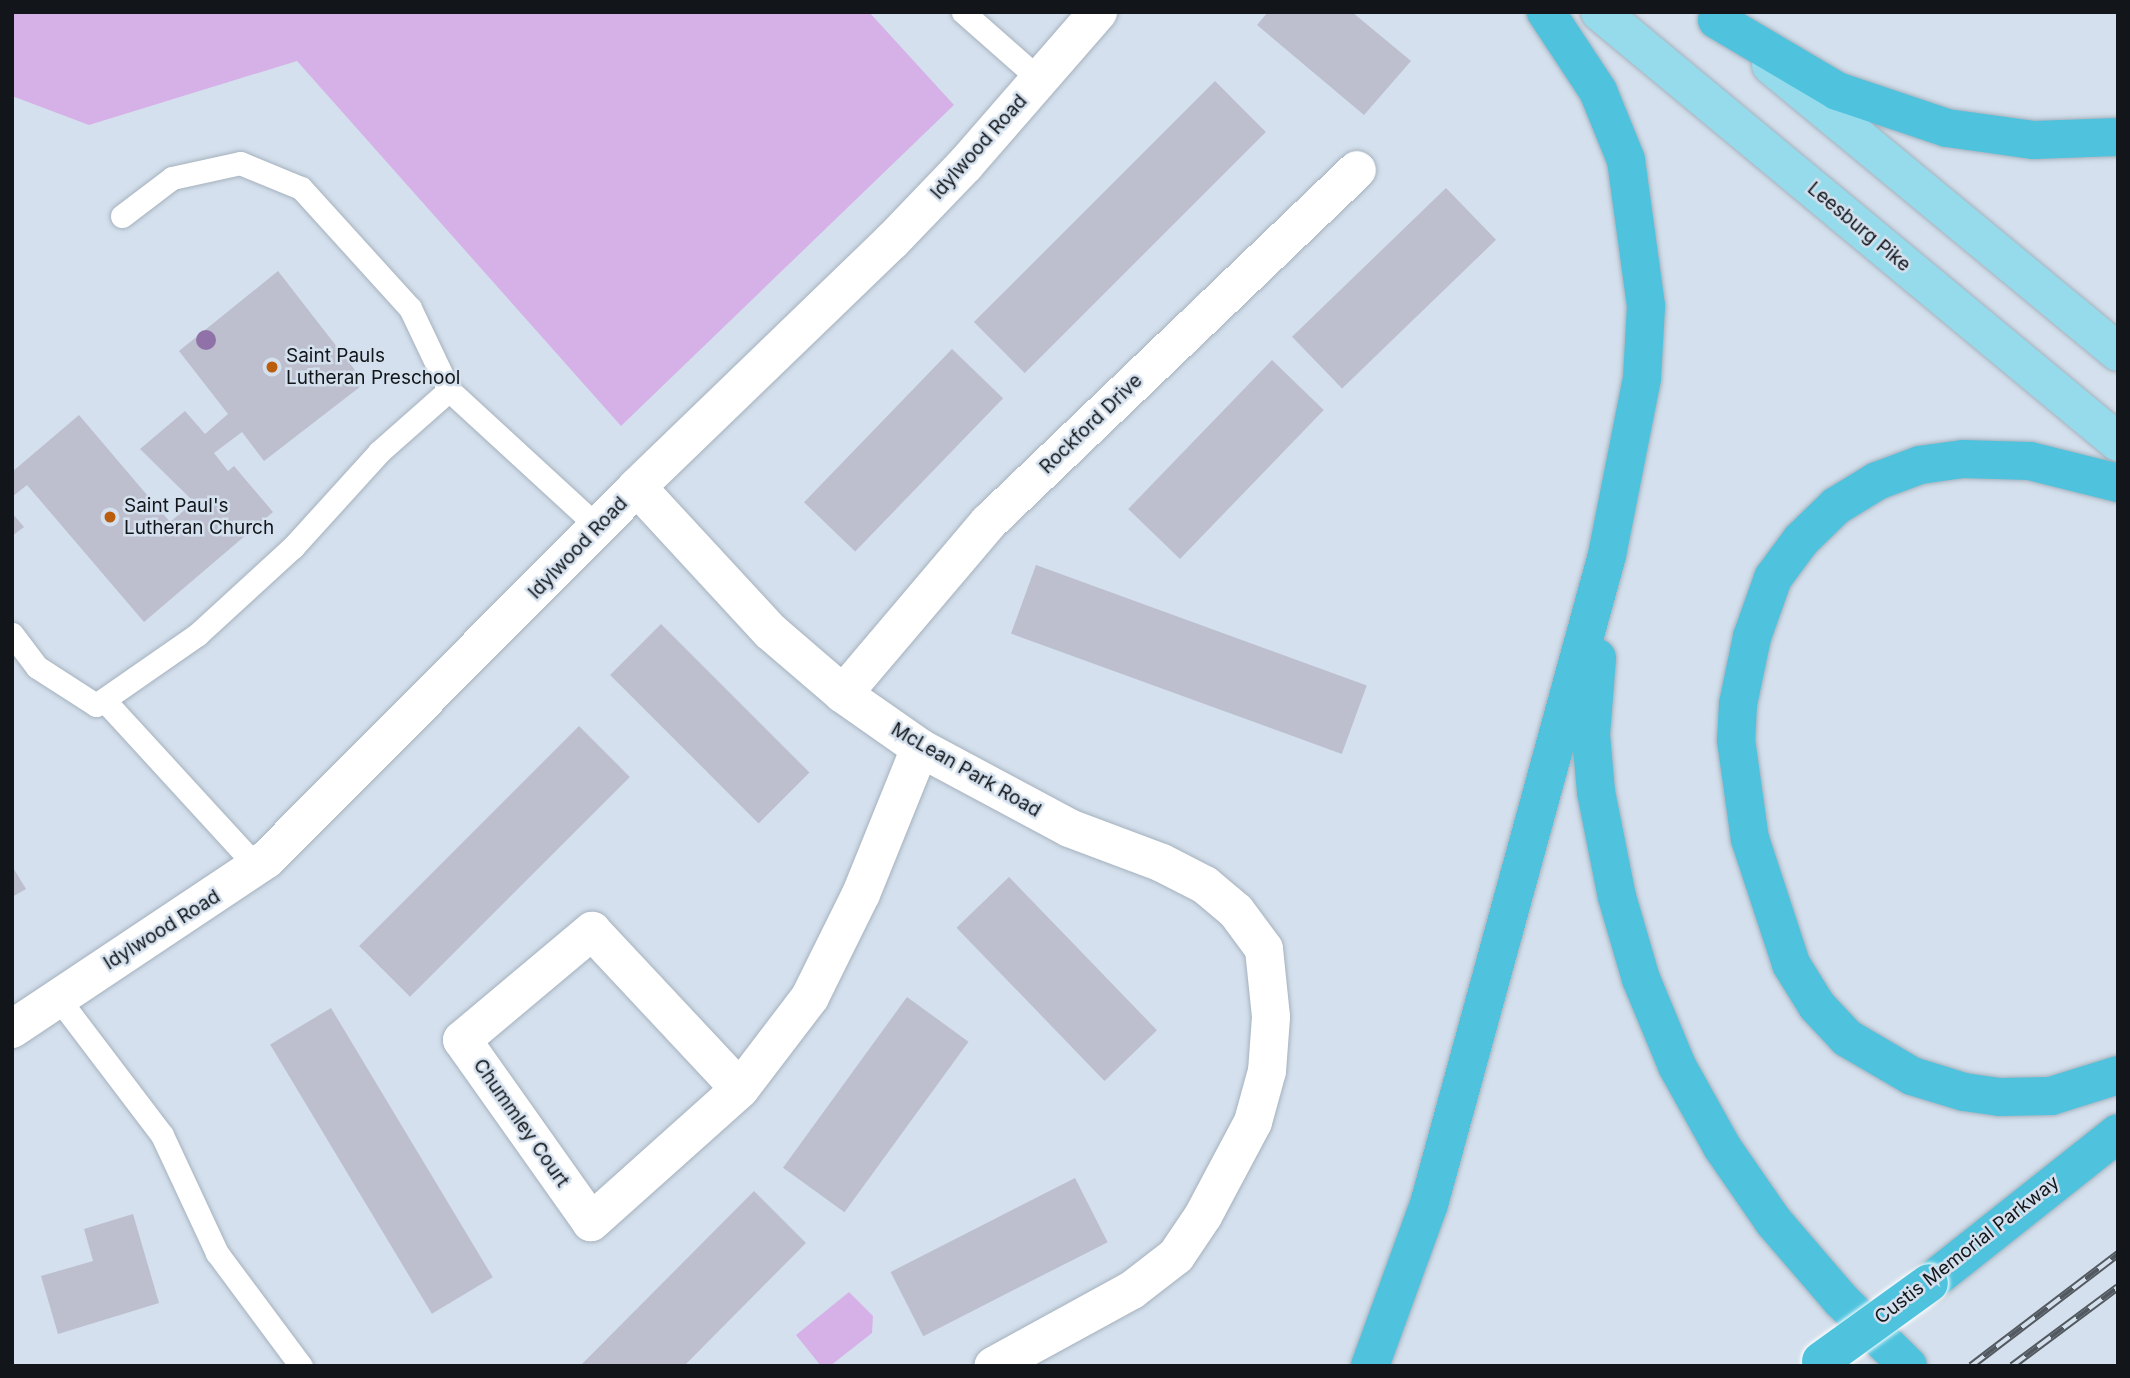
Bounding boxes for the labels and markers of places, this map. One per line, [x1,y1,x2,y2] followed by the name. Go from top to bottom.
[286,345,460,389] place label: Saint Pauls Lutheran Preschool
[264,359,280,375] marker: Saint Pauls Lutheran Preschool
[124,495,274,539] place label: Saint Paul's Lutheran Church
[102,509,118,525] marker: Saint Paul's Lutheran Church

